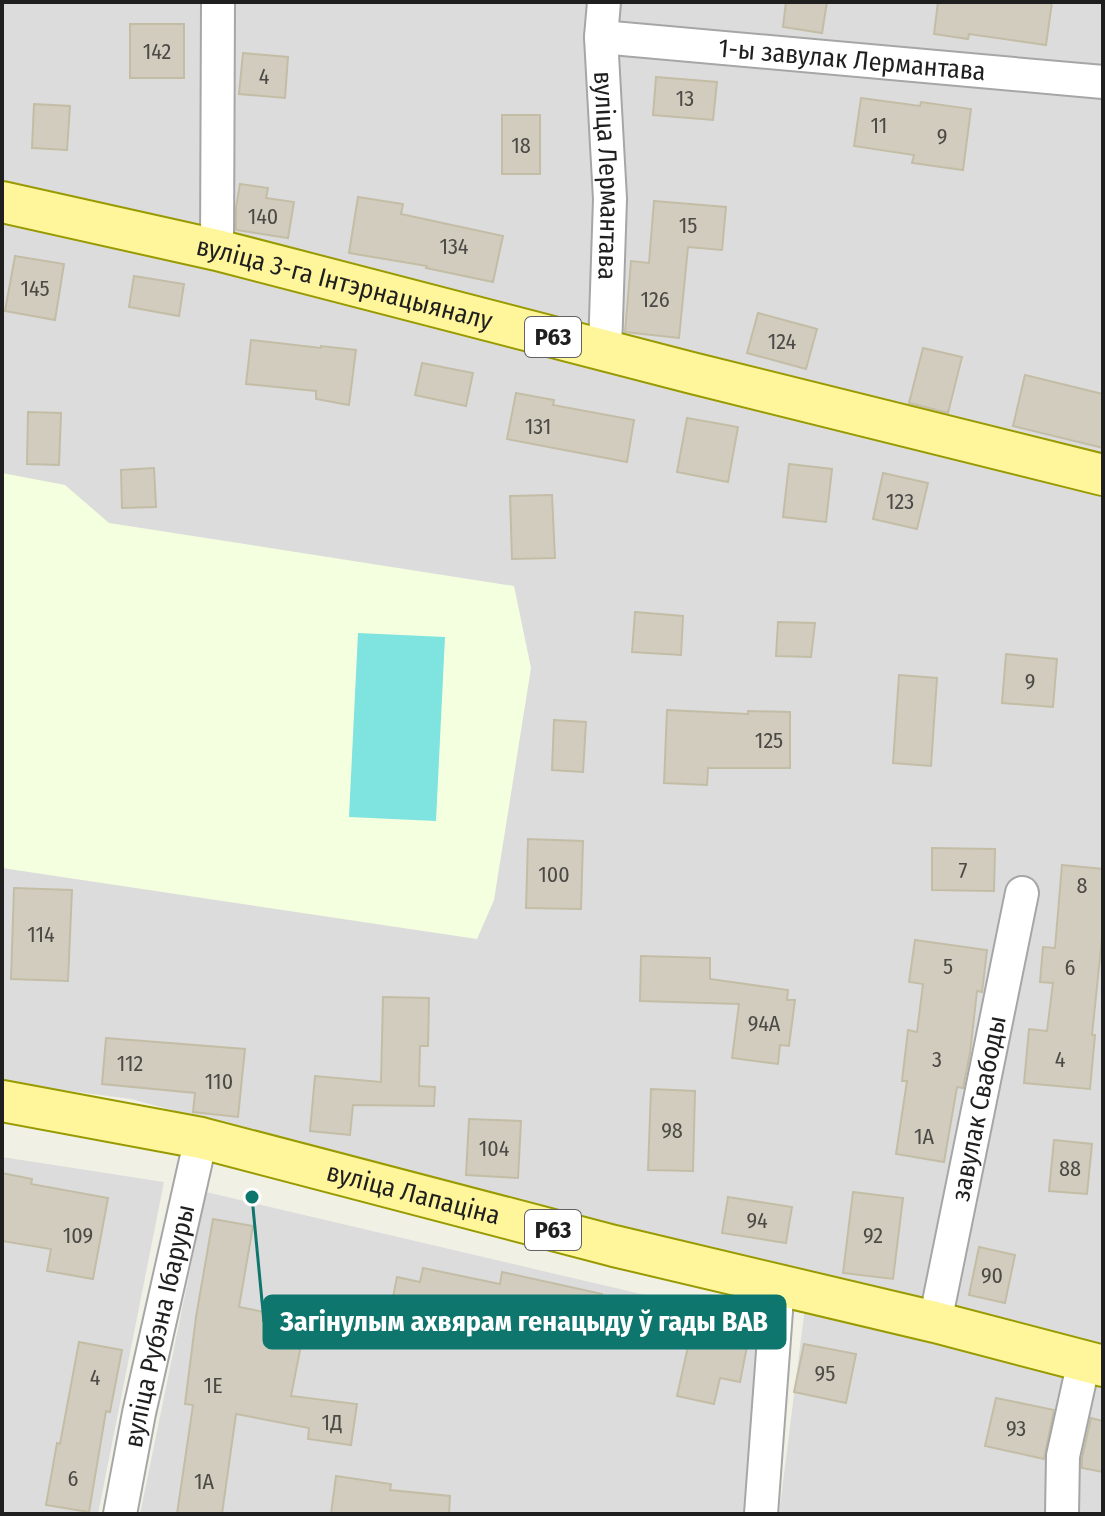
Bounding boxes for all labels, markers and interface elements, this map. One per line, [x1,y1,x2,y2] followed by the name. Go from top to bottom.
[717,32,987,87] street label: 1-ы завулак Лермантава
[143,38,171,65] house number: 142
[259,63,270,90] house number: 4
[587,70,626,281] street label: вуліца Лермантава
[676,85,694,112] house number: 13
[871,112,887,139] house number: 11
[937,123,947,150] house number: 9
[511,132,531,159] house number: 18
[248,203,278,230] house number: 140
[679,212,697,239] house number: 15
[194,230,496,336] street label: вуліца 3-га Інтэрнацыяналу
[439,233,469,260] house number: 134
[20,275,50,302] house number: 145
[640,286,670,313] house number: 126
[525,317,581,357] road number: Р63
[768,328,797,355] house number: 124
[525,413,551,440] house number: 131
[886,488,914,515] house number: 123
[1025,668,1035,695] house number: 9
[755,727,783,754] house number: 125
[959,857,968,884] house number: 7
[538,861,570,888] house number: 100
[1076,872,1088,899] house number: 8
[27,921,55,948] house number: 114
[943,953,953,980] house number: 5
[1065,954,1076,981] house number: 6
[748,1010,781,1037] house number: 94А
[944,1013,1012,1204] street label: завулак Свабоды
[932,1046,942,1073] house number: 3
[1055,1046,1066,1073] house number: 4
[117,1050,143,1077] house number: 112
[205,1068,233,1095] house number: 110
[661,1117,683,1144] house number: 98
[914,1123,935,1150] house number: 1А
[479,1135,510,1162] house number: 104
[1059,1155,1081,1182] house number: 88
[323,1156,504,1231] street label: вуліца Лапаціна
[117,1202,201,1450] street label: вуліца Рубэна Ібаруры
[746,1207,768,1234] house number: 94
[525,1210,581,1250] road number: Р63
[63,1222,93,1249] house number: 109
[863,1222,883,1249] house number: 92
[981,1262,1003,1289] house number: 90
[264,1296,785,1348] callout: Загінулым ахвярам генацыду ў гады ВАВ
[279,1305,768,1338] text: Загінулым ахвярам генацыду ў гады ВАВ
[815,1360,835,1387] house number: 95
[90,1364,101,1391] house number: 4
[204,1372,222,1399] house number: 1Е
[322,1409,342,1436] house number: 1Д
[1006,1415,1026,1442] house number: 93
[68,1465,79,1492] house number: 6
[194,1468,215,1495] house number: 1А

